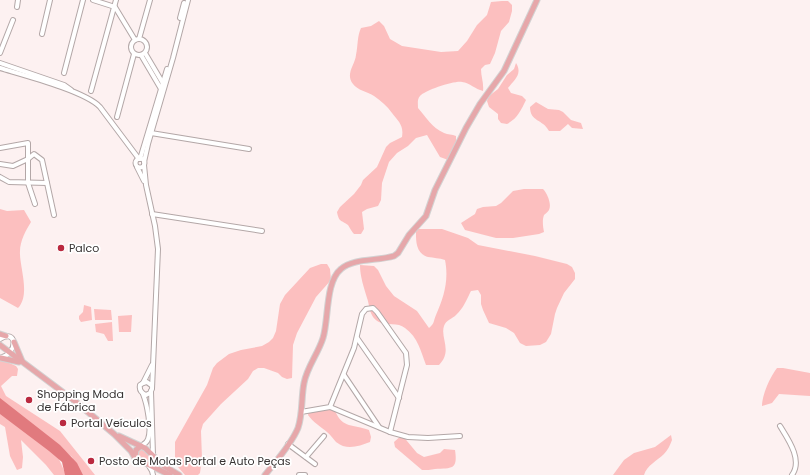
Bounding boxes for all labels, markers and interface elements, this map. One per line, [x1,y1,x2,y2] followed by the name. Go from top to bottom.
[69,240,99,256] place label: Palco
[56,243,66,253] marker: Palco
[37,386,124,415] place label: Shopping Moda de Fábrica
[24,395,34,405] marker: Shopping Moda de Fábrica
[71,415,152,431] place label: Portal Veículos
[58,418,68,428] marker: Portal Veículos
[99,453,291,469] place label: Posto de Molas Portal e Auto Peças
[86,456,96,466] marker: Posto de Molas Portal e Auto Peças

